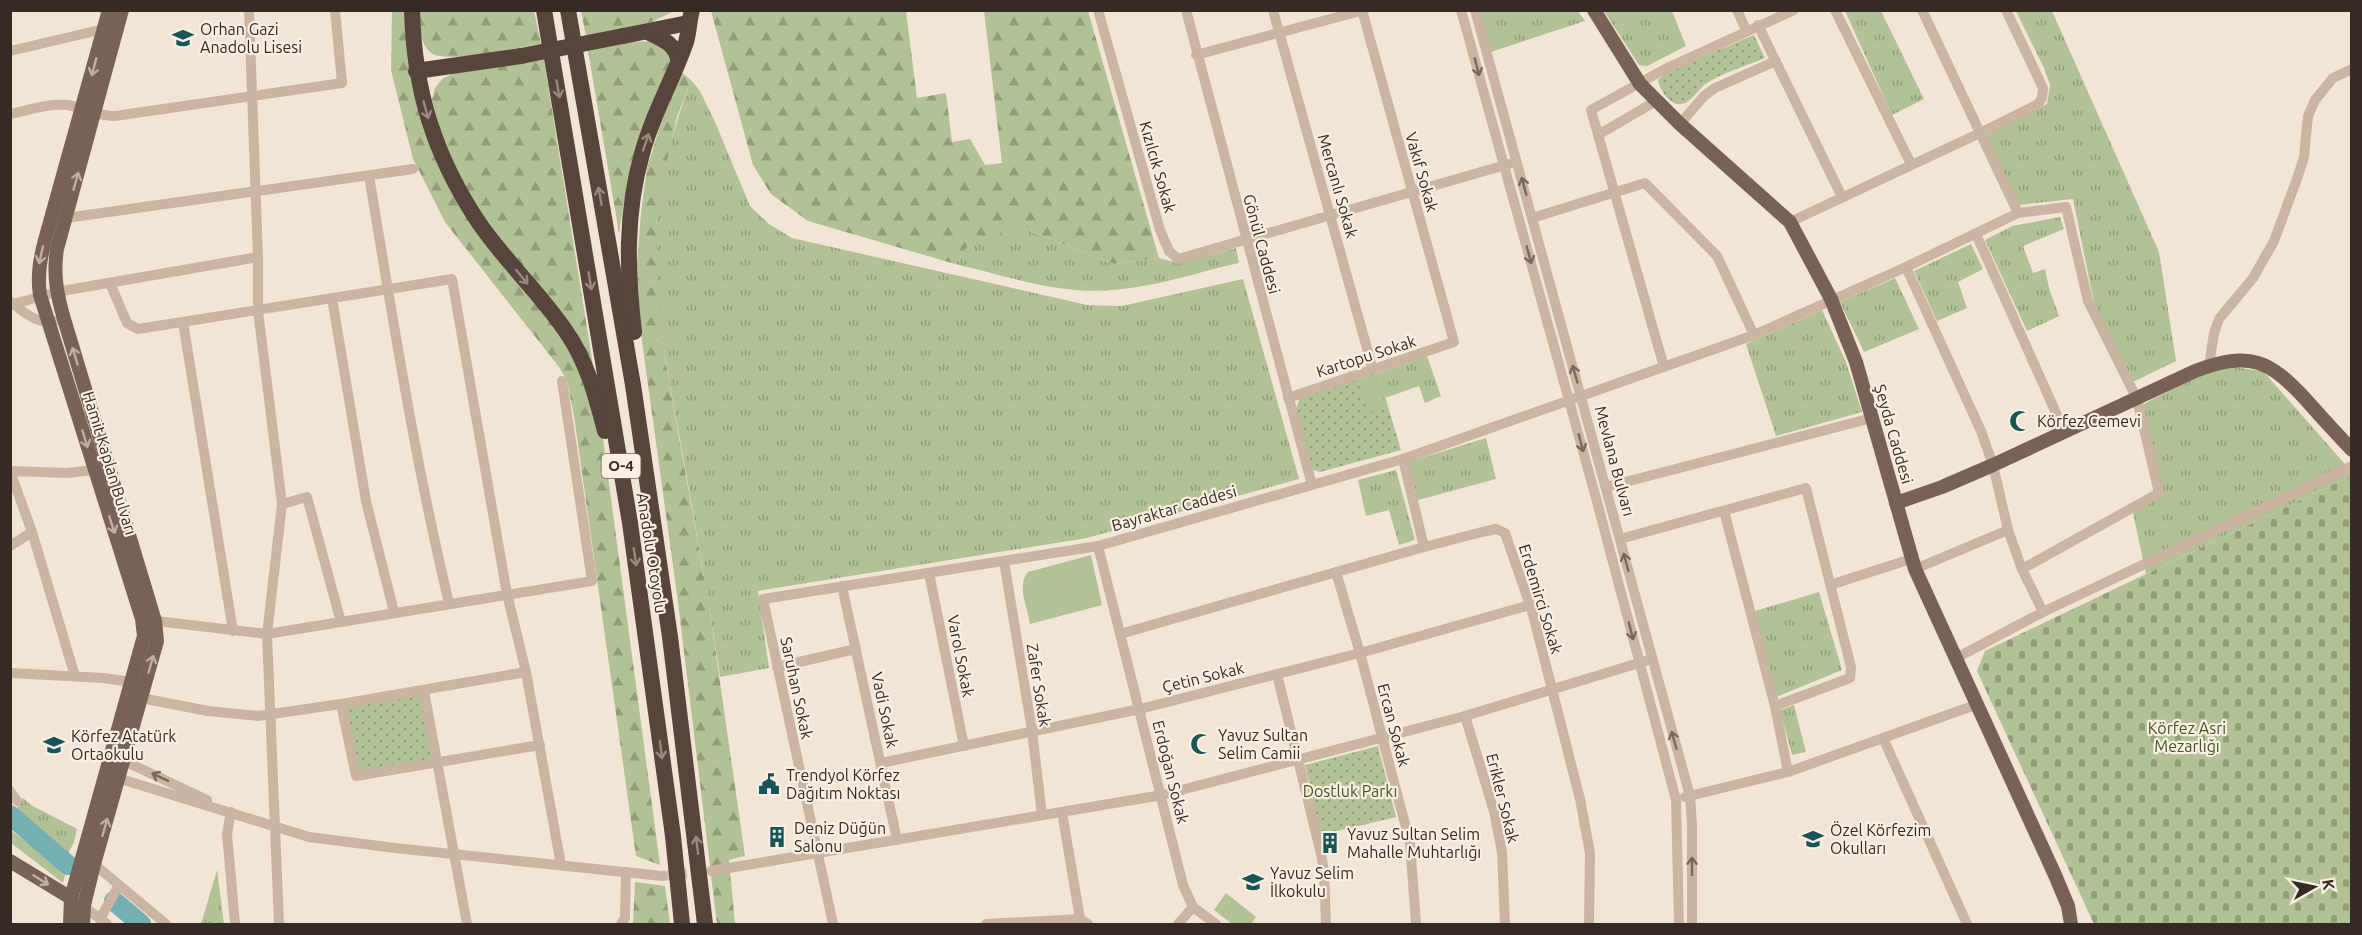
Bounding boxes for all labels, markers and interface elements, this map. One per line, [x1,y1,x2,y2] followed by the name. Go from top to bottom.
[200,20,302,56] place label: Orhan Gazi Anadolu Lisesi
[171,26,195,50] school or university icon: Orhan Gazi Anadolu Lisesi
[87,57,99,76] one-way arrow
[1472,57,1483,76] one-way arrow
[552,79,563,98] one-way arrow
[421,100,432,119] one-way arrow
[1136,119,1180,215] street label: Kızılcık Sokak
[1402,130,1442,214] street label: Vakıf Sokak
[1315,132,1361,240] street label: Mercanlı Sokak
[641,133,652,152] one-way arrow
[71,171,82,190] one-way arrow
[1517,176,1529,195] one-way arrow
[594,186,605,206] one-way arrow
[1240,192,1284,296] street label: Gönül Caddesi
[35,245,46,264] one-way arrow
[1523,245,1535,264] one-way arrow
[515,269,528,285] one-way arrow
[585,271,596,291] one-way arrow
[1314,331,1418,381] street label: Kartopu Sokak
[69,347,80,366] one-way arrow
[1569,364,1581,383] one-way arrow
[1871,382,1917,486] street label: Şeyda Caddesi
[80,389,140,537] street label: Hamit Kaplan Bulvarı
[1592,404,1638,518] street label: Mevlana Bulvarı
[2008,409,2032,433] mosque icon: Körfez Cemevi
[2037,412,2141,430] place label: Körfez Cemevi
[80,429,91,448] one-way arrow
[1575,433,1587,452] one-way arrow
[602,454,640,478] road number: O-4
[1109,482,1239,534] street label: Bayraktar Caddesi
[634,491,670,615] street label: Anadolu Otoyolu
[107,515,118,534] one-way arrow
[1516,542,1566,656] street label: Erdemirci Sokak
[629,546,640,566] one-way arrow
[1620,553,1631,572] one-way arrow
[944,613,978,699] street label: Varol Sokak
[1626,621,1638,640] one-way arrow
[777,635,817,741] street label: Saruhan Sokak
[1024,642,1054,728] street label: Zafer Sokak
[145,655,157,674] one-way arrow
[1160,658,1246,696] street label: Çetin Sokak
[868,670,902,750] street label: Vadi Sokak
[1374,681,1414,769] street label: Ercan Sokak
[1149,718,1193,826] street label: Erdoğan Sokak
[2148,719,2226,755] park label: Körfez Asri Mezarlığı
[1218,726,1308,762] place label: Yavuz Sultan Selim Camii
[71,727,176,763] place label: Körfez Atatürk Ortaokulu
[1668,731,1679,750] one-way arrow
[1189,732,1213,756] mosque icon: Yavuz Sultan Selim Camii
[42,733,66,757] school or university icon: Körfez Atatürk Ortaokulu
[656,739,667,759] one-way arrow
[1483,751,1523,845] street label: Erikler Sokak
[786,766,900,802] place label: Trendyol Körfez Dağıtım Noktası
[151,771,169,783] one-way arrow
[757,772,781,796] public building icon: Trendyol Körfez Dağıtım Noktası
[1303,782,1397,800] park label: Dostluk Parkı
[100,818,111,837] one-way arrow
[794,819,886,855] place label: Deniz Düğün Salonu
[1830,821,1931,857] place label: Özel Körfezim Okulları
[765,825,789,849] building icon: Deniz Düğün Salonu
[1347,825,1481,861] place label: Yavuz Sultan Selim Mahalle Muhtarlığı
[1801,827,1825,851] school or university icon: Özel Körfezim Okulları
[1318,831,1342,855] building icon: Yavuz Sultan Selim Mahalle Muhtarlığı
[691,836,702,856] one-way arrow
[1686,857,1698,877] one-way arrow
[2284,857,2344,917] north arrow
[1270,864,1354,900] place label: Yavuz Selim İlkokulu
[1241,870,1265,894] school or university icon: Yavuz Selim İlkokulu
[32,874,49,886] one-way arrow
[2319,878,2339,892] text: K

